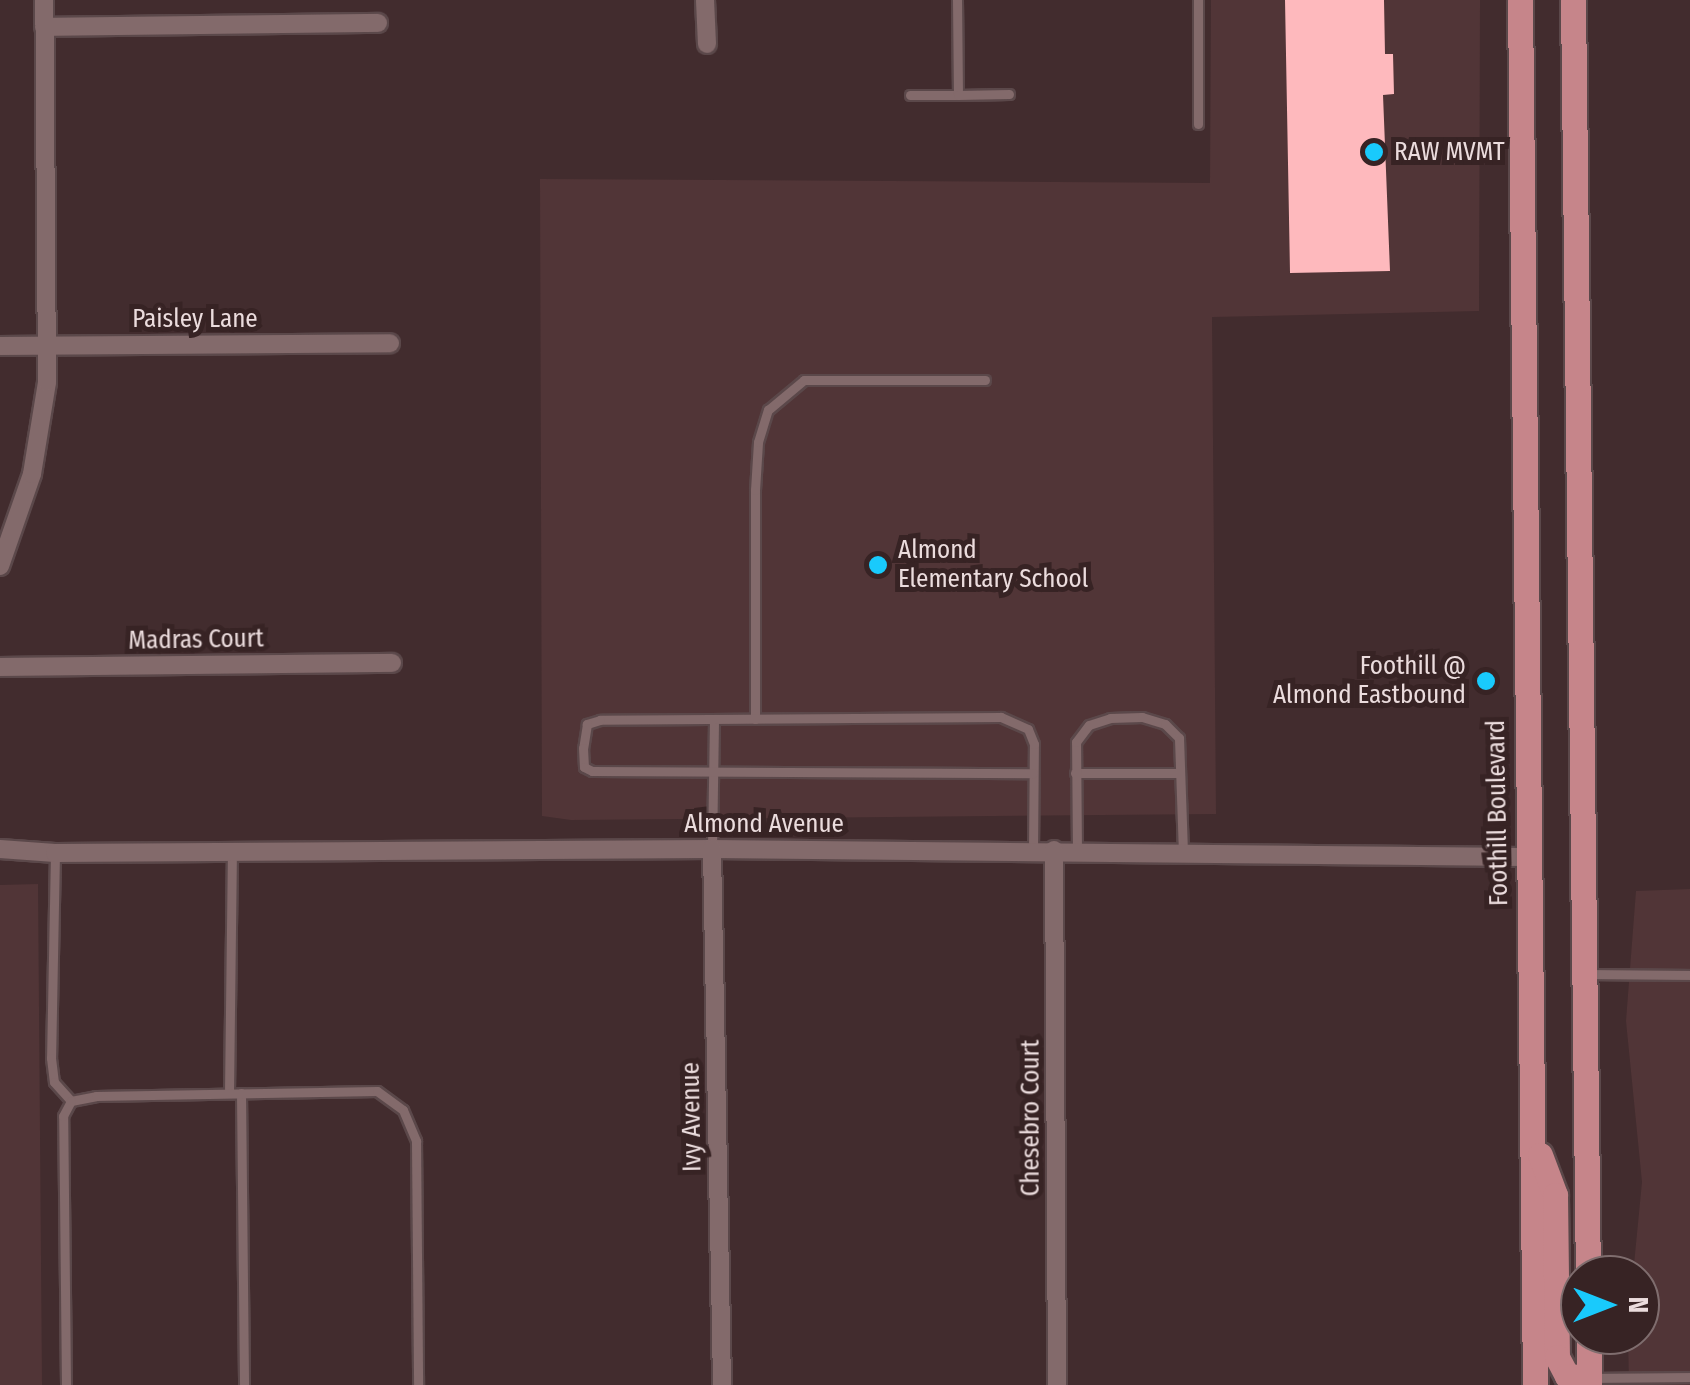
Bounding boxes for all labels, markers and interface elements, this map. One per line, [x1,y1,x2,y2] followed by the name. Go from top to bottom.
[1394,137,1505,167] place label: RAW MVMT
[1363,141,1385,163] marker: RAW MVMT
[132,304,258,334] street label: Paisley Lane
[898,536,1088,595] place label: Almond Elementary School
[867,554,889,576] marker: Almond Elementary School
[128,624,264,656] street label: Madras Court
[1273,652,1466,711] place label: Foothill @ Almond Eastbound
[1475,670,1497,692] marker: Foothill @ Almond Eastbound
[1481,720,1515,906] street label: Foothill Boulevard
[684,809,844,839] street label: Almond Avenue
[1016,1040,1046,1196] street label: Chesebro Court
[676,1062,708,1172] street label: Ivy Avenue
[1560,1255,1660,1355] north arrow
[1622,1297,1655,1313] text: N

